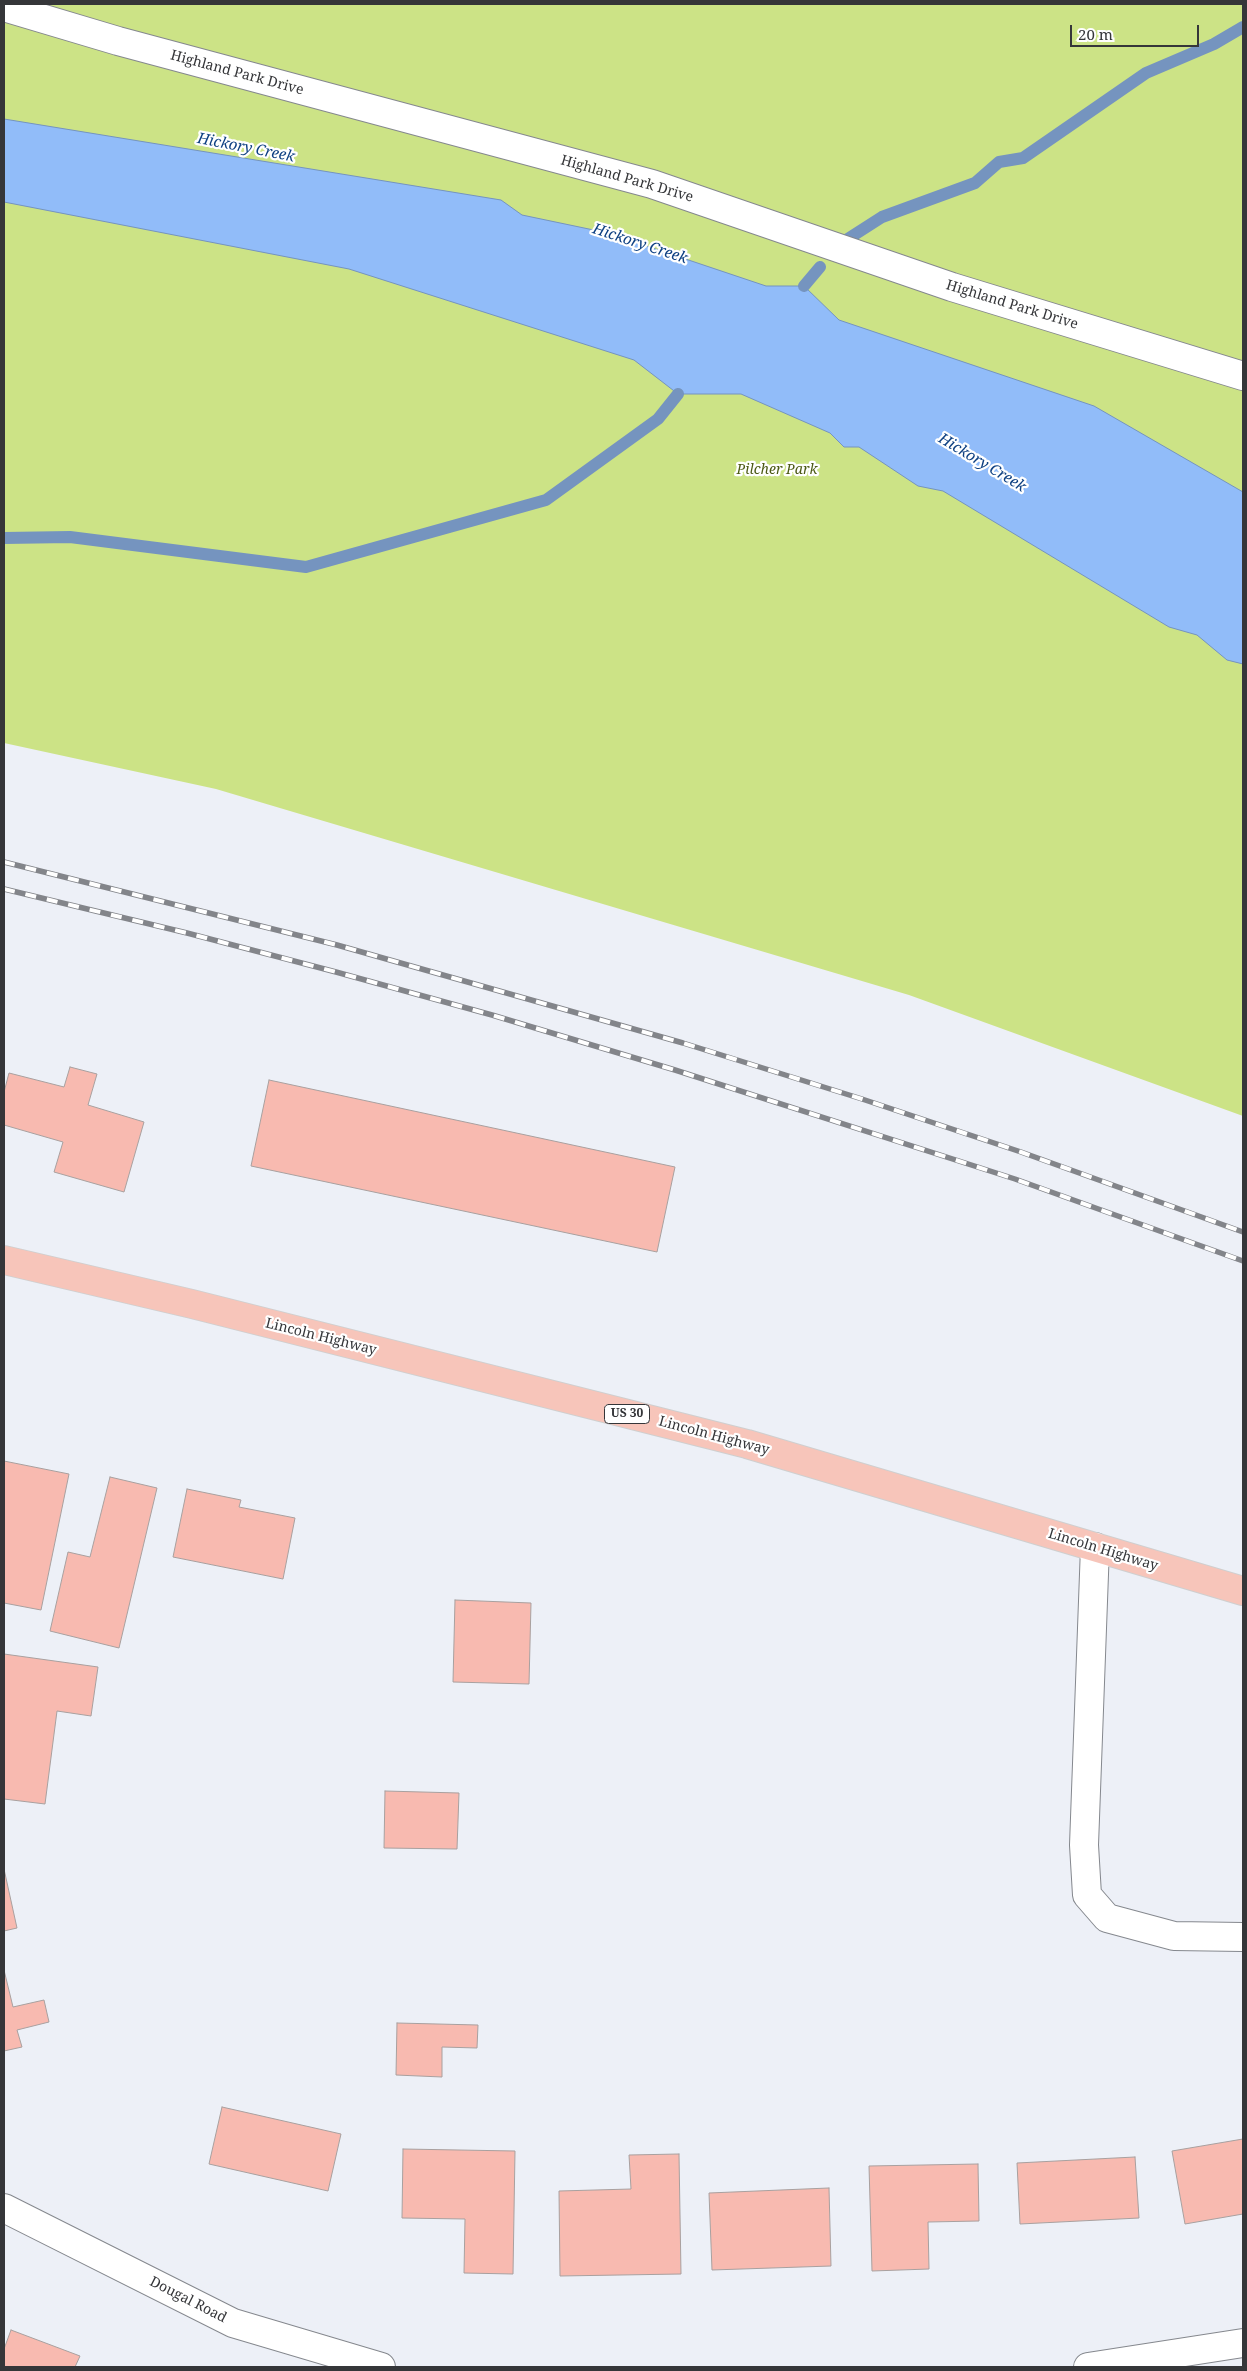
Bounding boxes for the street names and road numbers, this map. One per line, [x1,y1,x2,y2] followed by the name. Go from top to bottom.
[169,47,305,99] street label: Highland Park Drive
[559,152,695,206] street label: Highland Park Drive
[944,277,1080,333] street label: Highland Park Drive
[264,1315,378,1359] street label: Lincoln Highway
[604,1405,650,1424] road number: US 30
[657,1413,771,1459] street label: Lincoln Highway
[1046,1525,1160,1575] street label: Lincoln Highway
[147,2273,229,2327] street label: Dougal Road

